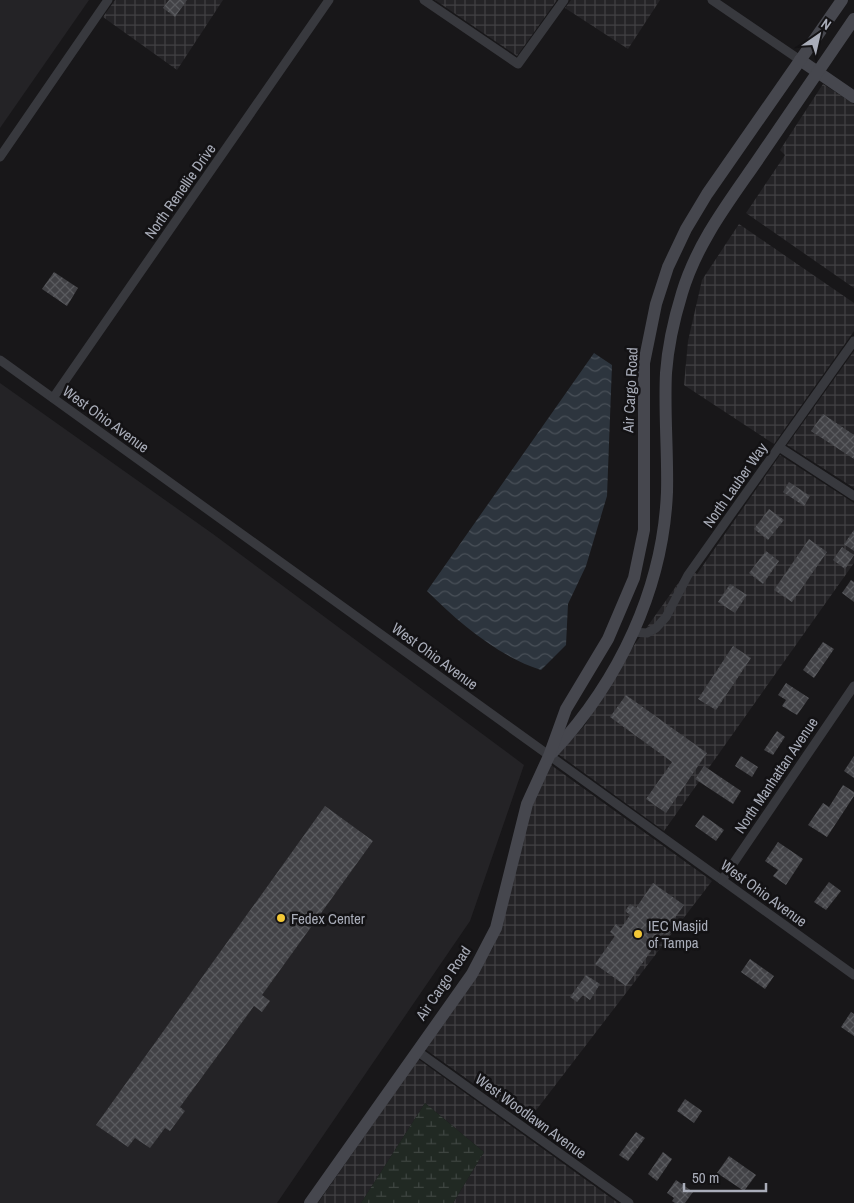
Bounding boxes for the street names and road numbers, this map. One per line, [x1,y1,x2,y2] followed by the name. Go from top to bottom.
[139,139,221,243] street label: North Renellie Drive
[617,347,643,434] street label: Air Cargo Road
[59,380,154,458] street label: West Ohio Avenue
[698,438,773,532] street label: North Lauber Way
[388,617,483,695] street label: West Ohio Avenue
[729,713,823,837] street label: North Manhattan Avenue
[717,854,812,932] street label: West Ohio Avenue
[410,942,476,1025] street label: Air Cargo Road
[471,1069,591,1164] street label: West Woodlawn Avenue

